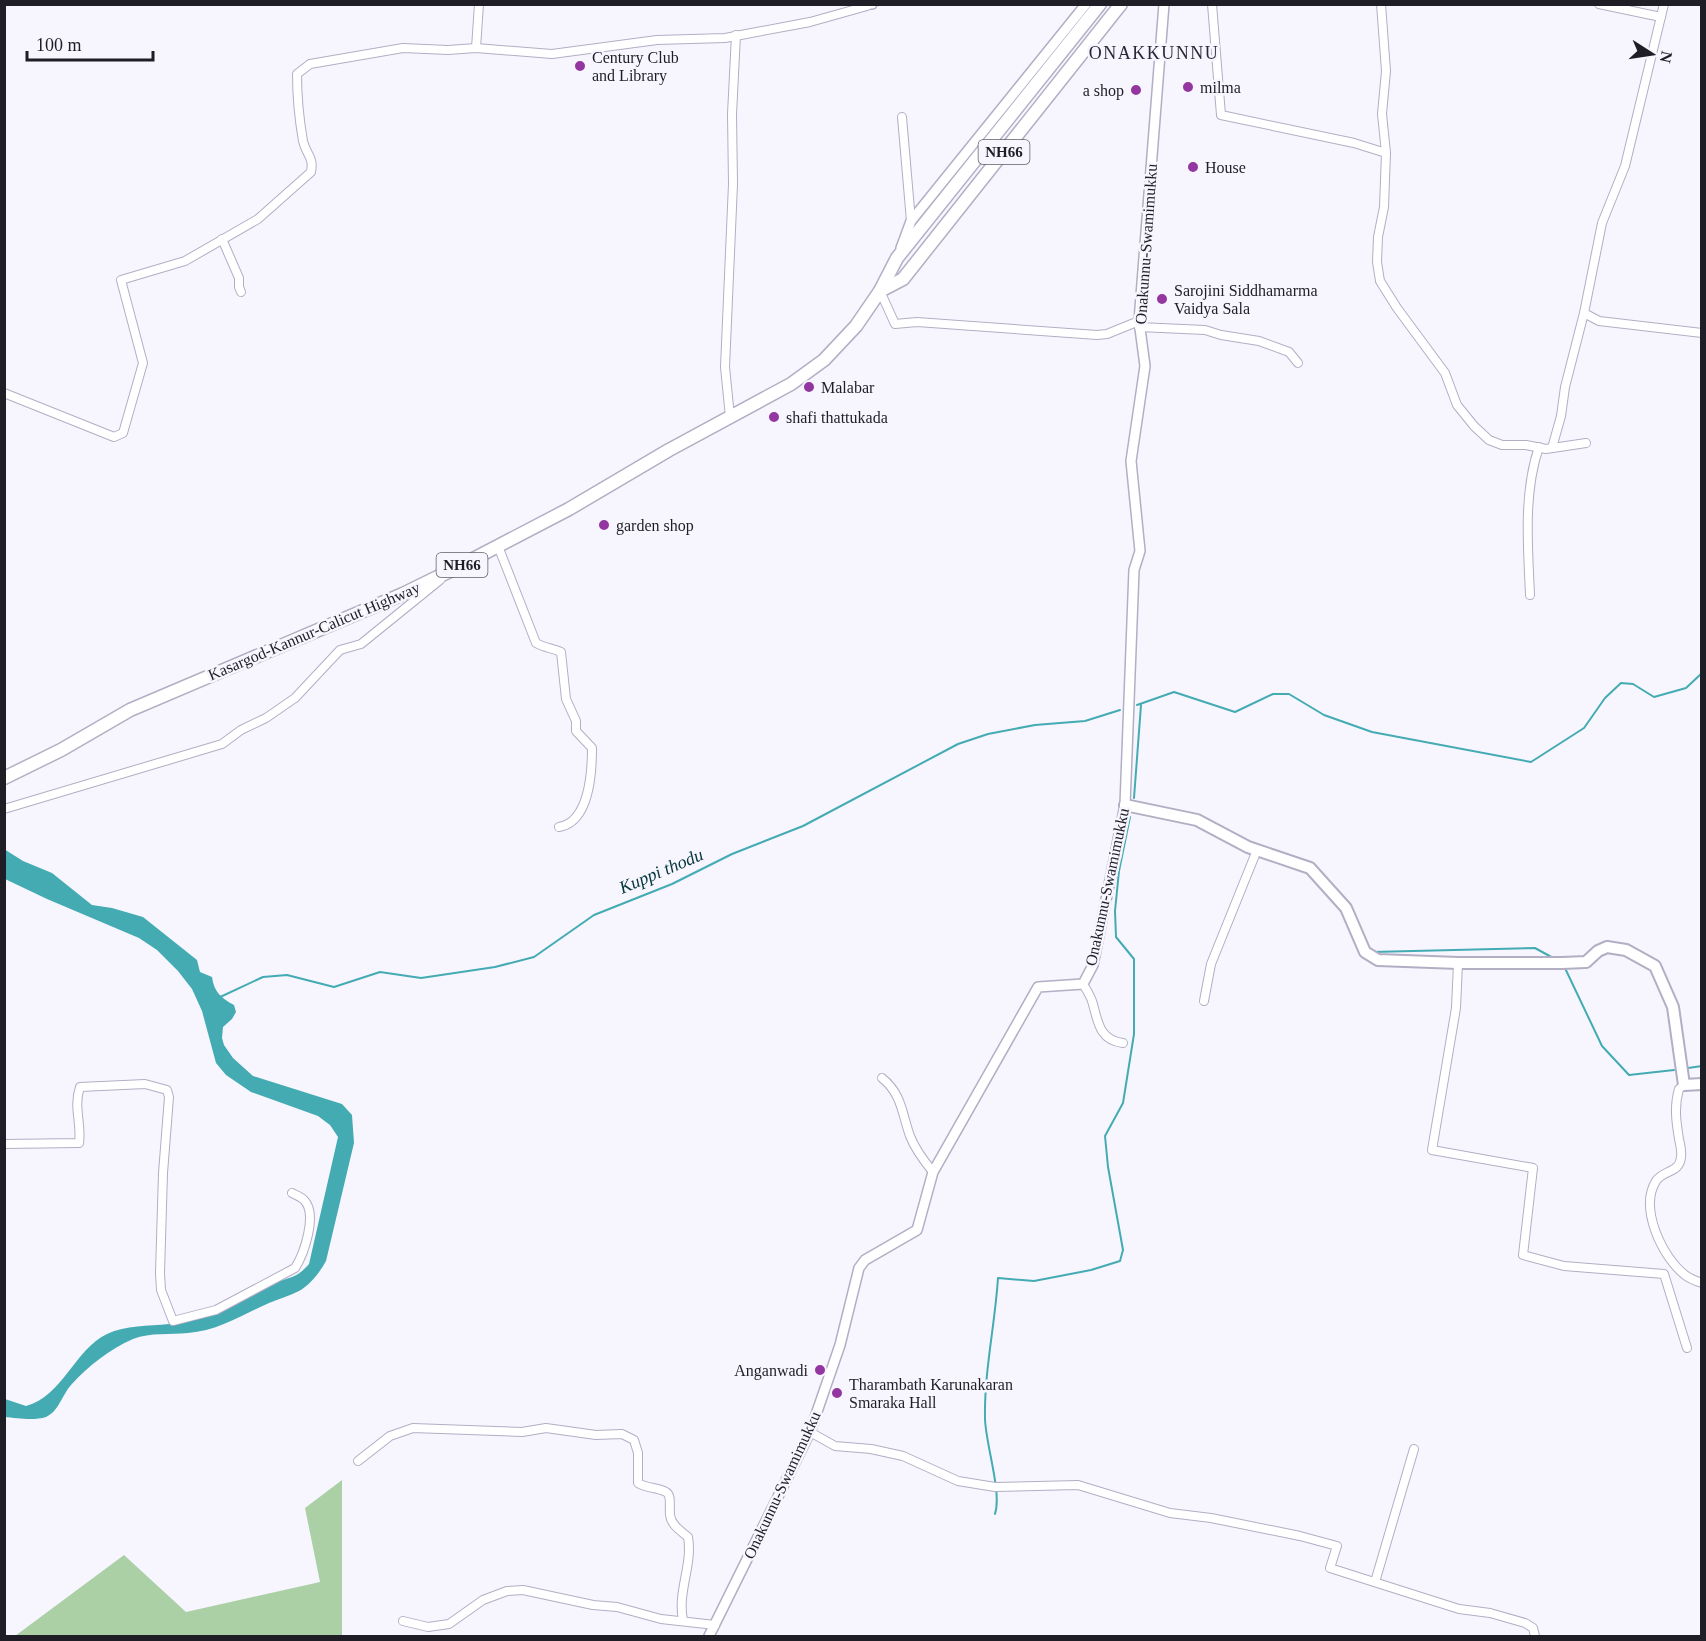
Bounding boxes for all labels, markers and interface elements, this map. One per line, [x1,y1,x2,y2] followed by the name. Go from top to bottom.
[27,24,153,62] scale bar
[1622,24,1682,84] north arrow
[36,35,82,55] text: 100 m
[1089,43,1219,63] district label: ONAKKUNNU
[592,49,679,85] place label: Century Club and Library
[1657,50,1676,65] text: N
[573,59,587,73] marker: Century Club and Library
[1200,79,1241,96] place label: milma
[1181,80,1195,94] marker: milma
[1083,82,1124,100] place label: a shop
[1129,83,1143,97] marker: a shop
[978,140,1030,164] road number: NH66
[1205,159,1246,176] place label: House
[1186,160,1200,174] marker: House
[1132,163,1160,325] street label: Onakunnu-Swamimukku
[1174,282,1318,318] place label: Sarojini Siddhamarma Vaidya Sala
[1155,292,1169,306] marker: Sarojini Siddhamarma Vaidya Sala
[821,379,875,396] place label: Malabar
[802,380,816,394] marker: Malabar
[786,409,888,426] place label: shafi thattukada
[767,410,781,424] marker: shafi thattukada
[616,517,694,535] place label: garden shop
[597,518,611,532] marker: garden shop
[436,553,488,577] road number: NH66
[206,579,423,684] street label: Kasargod-Kannur-Calicut Highway
[1082,807,1132,967] street label: Onakunnu-Swamimukku
[615,844,706,898] water label: Kuppi thodu
[734,1362,809,1380] place label: Anganwadi
[813,1363,827,1377] marker: Anganwadi
[849,1376,1013,1411] place label: Tharambath Karunakaran Smaraka Hall
[830,1386,844,1400] marker: Tharambath Karunakaran Smaraka Hall
[740,1409,824,1561] street label: Onakunnu-Swamimukku

